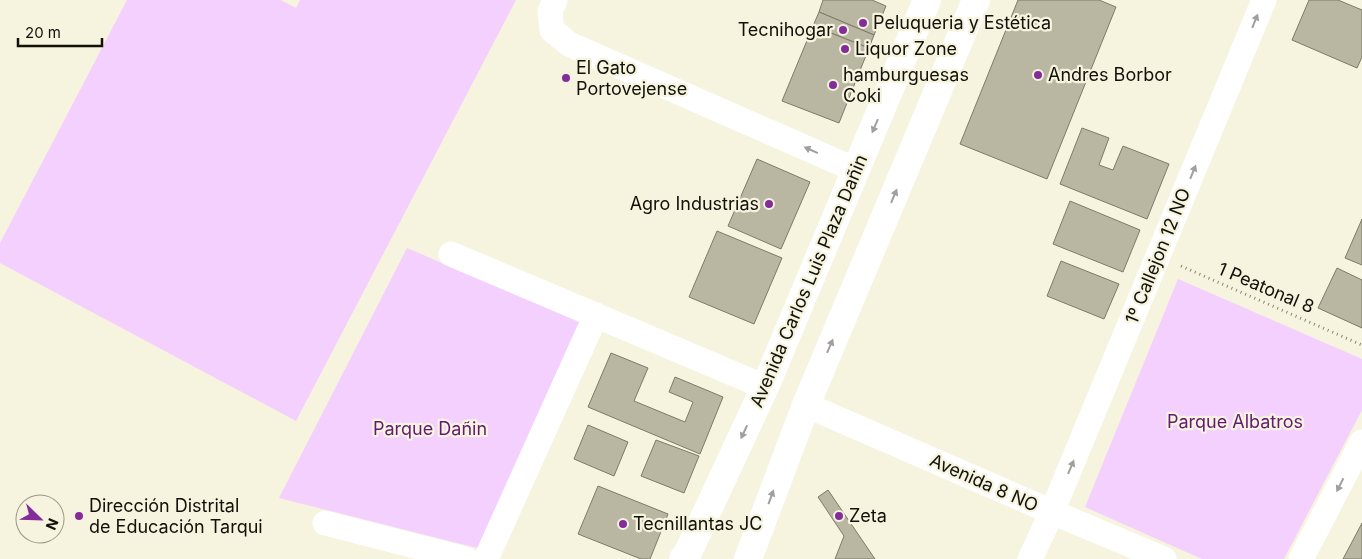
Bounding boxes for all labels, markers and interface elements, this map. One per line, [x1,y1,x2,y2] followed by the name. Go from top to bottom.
[873,12,1051,33] place label: Peluqueria y Estética
[1251,13,1259,28] one-way arrow
[18,15,101,47] scale bar
[857,17,869,29] marker: Peluqueria y Estética
[738,19,833,40] place label: Tecnihogar
[25,23,61,42] text: 20 m
[837,24,849,36] marker: Tecnihogar
[855,38,957,59] place label: Liquor Zone
[839,43,851,55] marker: Liquor Zone
[576,57,687,99] place label: El Gato Portovejense
[843,64,969,106] place label: hamburguesas Coki
[1048,64,1172,85] place label: Andres Borbor
[1032,69,1044,81] marker: Andres Borbor
[560,72,572,84] marker: El Gato Portovejense
[827,79,839,91] marker: hamburguesas Coki
[870,119,878,133] one-way arrow
[804,146,818,154] one-way arrow
[746,151,871,410] street label: Avenida Carlos Luis Plaza Dañin
[1189,164,1197,179] one-way arrow
[1121,185,1194,327] street label: 1º Callejon 12 NO
[890,189,898,203] one-way arrow
[630,193,759,214] place label: Agro Industrias
[763,198,775,210] marker: Agro Industrias
[1215,258,1317,317] street label: 1 Peatonal 8
[827,339,835,353] one-way arrow
[1167,411,1303,432] park label: Parque Albatros
[373,418,487,439] park label: Parque Dañin
[740,425,748,439] one-way arrow
[927,449,1042,516] street label: Avenida 8 NO
[1067,460,1075,474] one-way arrow
[1336,478,1344,492] one-way arrow
[767,489,775,504] one-way arrow
[15,494,65,544] north arrow
[89,495,263,537] place label: Dirección Distrital de Educación Tarqui
[849,505,887,526] place label: Zeta
[73,510,85,522] marker: Dirección Distrital de Educación Tarqui
[833,510,845,522] marker: Zeta
[633,513,763,534] place label: Tecnillantas JC
[43,516,62,533] text: N
[617,518,629,530] marker: Tecnillantas JC

